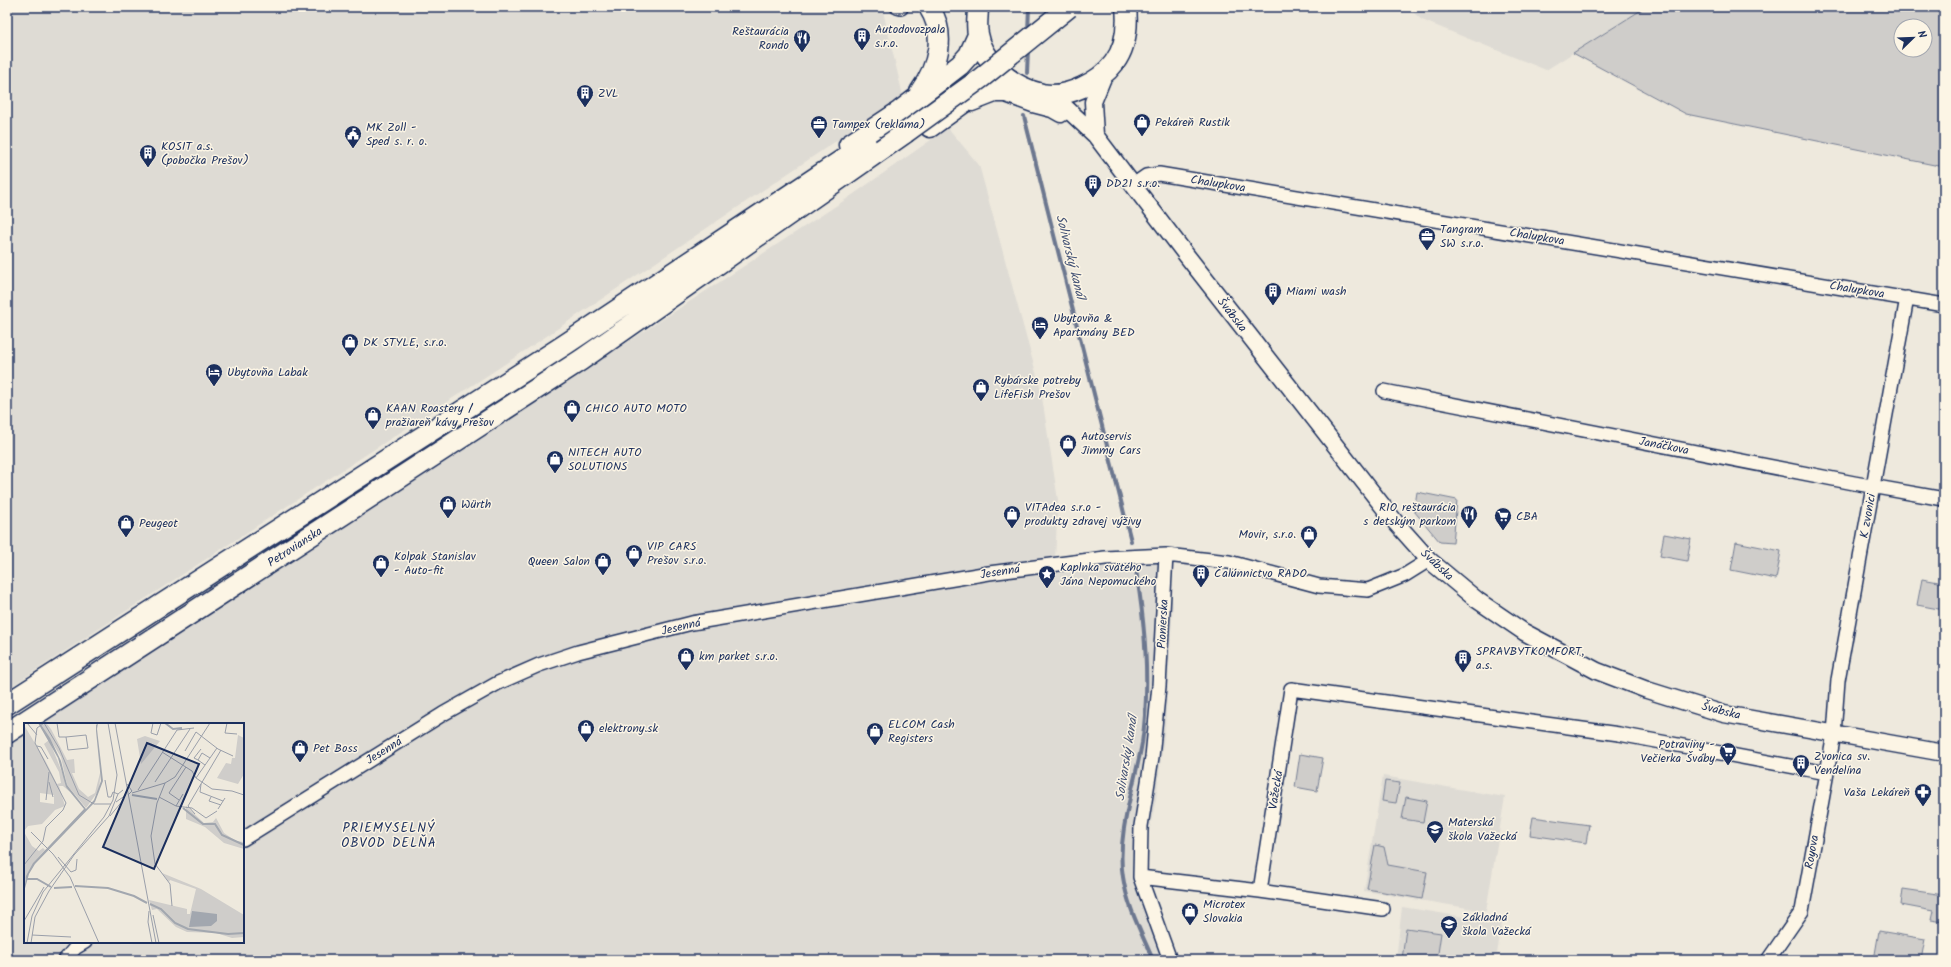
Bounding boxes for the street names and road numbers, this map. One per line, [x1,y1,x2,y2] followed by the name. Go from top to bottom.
[1189,170,1247,198] street label: Chalupkova
[1508,223,1566,251] street label: Chalupkova
[1828,276,1886,304] street label: Chalupkova
[1212,294,1252,337] street label: Švábska
[1637,432,1691,460] street label: Janáčkova
[1855,491,1881,540] street label: K zvonici
[264,522,327,572] street label: Petrovianska
[1416,545,1458,586] street label: Švábska
[979,559,1023,585] street label: Jesenná
[1152,598,1174,649] street label: Pionierska
[659,613,704,641] street label: Jesenná
[1699,697,1743,725] street label: Švábska
[362,732,407,770] street label: Jesenná
[1264,768,1289,811] street label: Važecká
[1800,833,1824,870] street label: Royova

